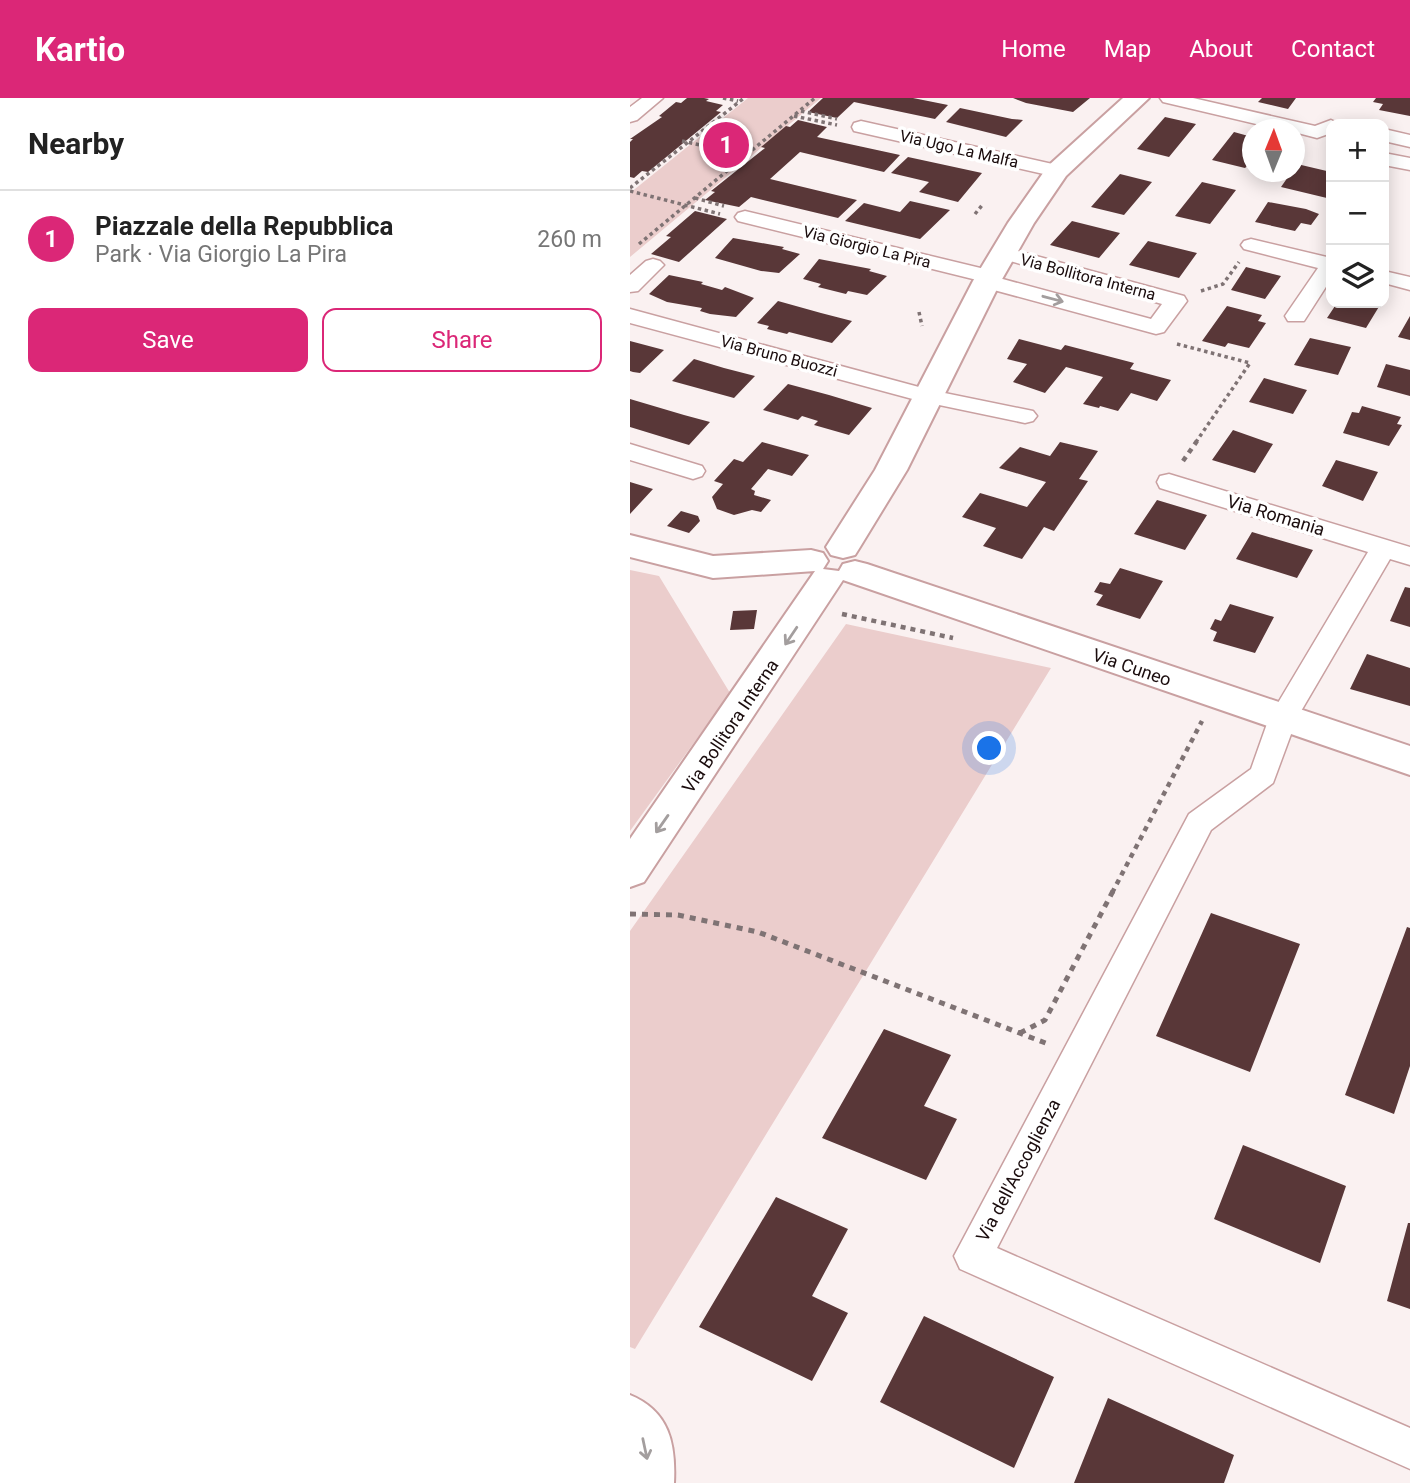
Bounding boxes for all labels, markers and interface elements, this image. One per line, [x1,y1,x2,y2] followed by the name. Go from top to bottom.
[35,30,125,69] text: Kartio
[1001,35,1066,63] text: Home
[1104,35,1151,63] text: Map
[1189,35,1253,63] text: About
[1291,35,1375,63] text: Contact
[703,119,749,171] pin: 1
[1242,119,1305,182] north arrow
[1326,119,1389,308] map controls
[1326,119,1389,182] button: +
[28,126,124,161] text: Nearby
[898,126,1020,172] street label: Via Ugo La Malfa
[1326,182,1389,245] button: −
[95,211,393,241] text: Piazzale della Repubblica
[801,222,933,272] street label: Via Giorgio La Pira
[44,226,58,253] text: 1
[537,226,602,253] text: 260 m
[95,241,347,268] text: Park · Via Giorgio La Pira
[1326,245,1389,308] button: layers
[1018,250,1158,304] street label: Via Bollitora Interna
[1042,293,1064,306] one-way arrow
[28,308,308,372] button: Save
[322,308,602,372] button: Share
[718,331,840,381] street label: Via Bruno Buozzi
[1225,490,1327,540] street label: Via Romania
[783,626,797,646] one-way arrow
[1090,644,1174,690] street label: Via Cuneo
[677,655,783,797] street label: Via Bollitora Interna
[972,731,1006,765] your location
[655,814,670,833] one-way arrow
[972,1095,1064,1245] street label: Via dell'Accoglienza
[640,1438,653,1460] one-way arrow

